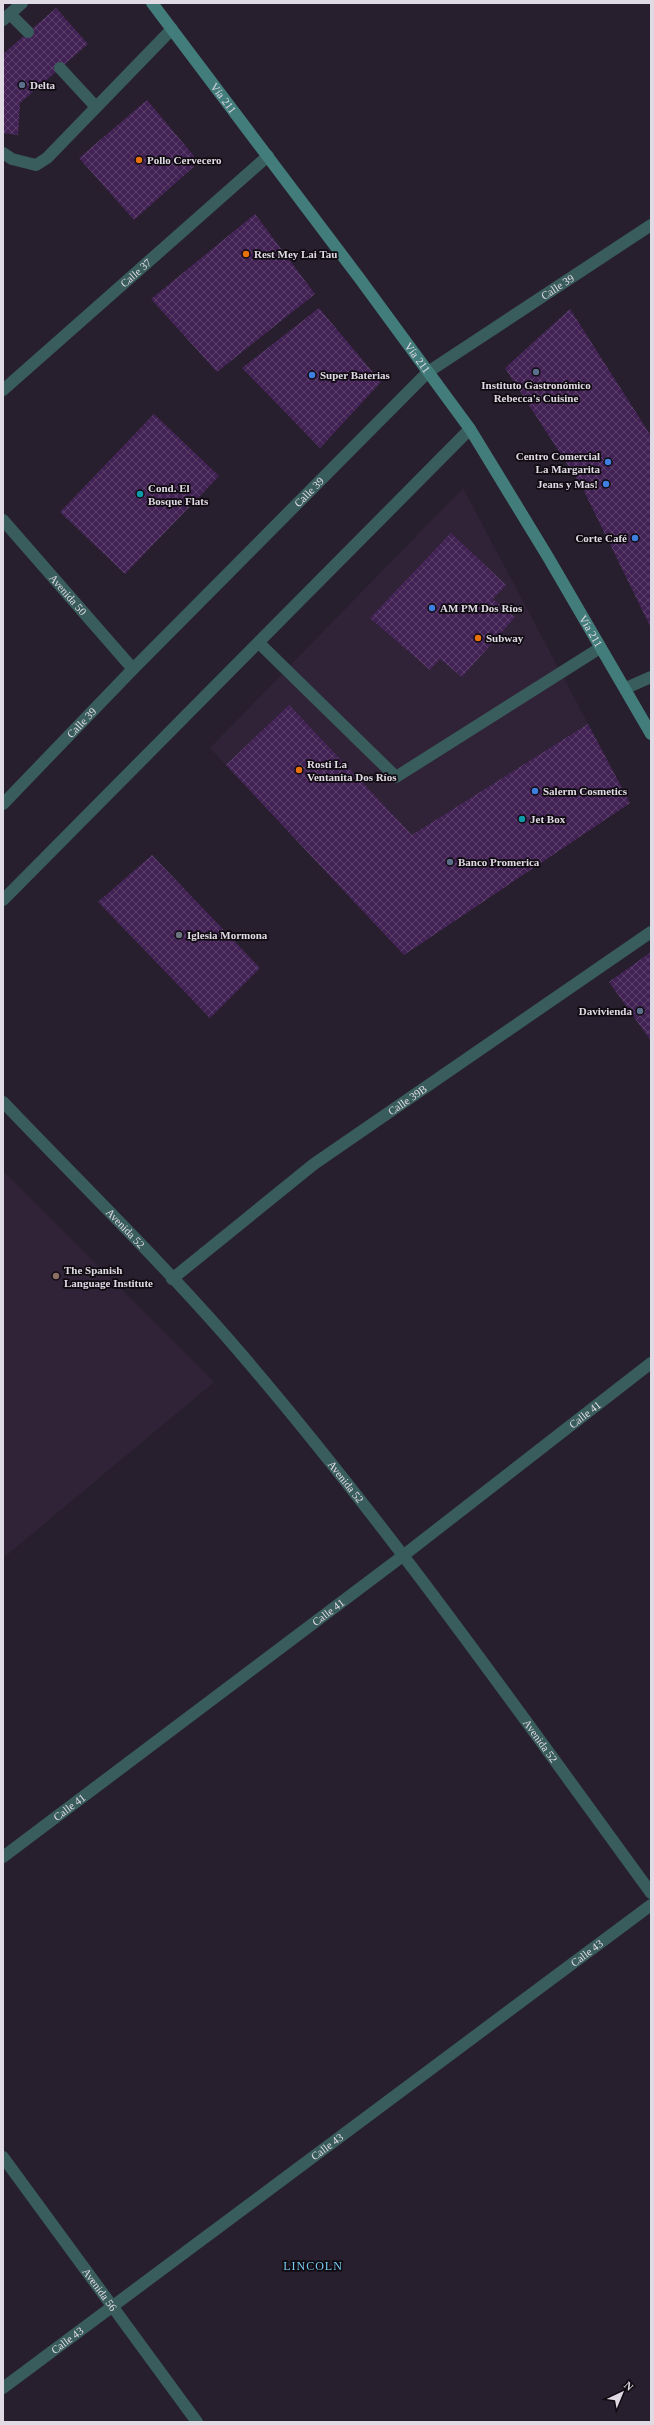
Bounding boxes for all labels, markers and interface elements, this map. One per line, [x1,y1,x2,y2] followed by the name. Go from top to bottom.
[30,79,56,91] place label: Delta
[17,80,27,90] marker: Delta
[208,81,239,116] street label: Vía 211
[147,154,222,166] place label: Pollo Cervecero
[134,155,144,165] marker: Pollo Cervecero
[254,248,337,260] place label: Rest Mey Lai Tau
[241,249,251,259] marker: Rest Mey Lai Tau
[118,256,154,290] street label: Calle 37
[539,271,577,302] street label: Calle 39
[402,340,433,375] street label: Vía 211
[531,367,541,377] marker: Instituto Gastronómico Rebecca's Cuisine
[320,369,390,381] place label: Super Baterias
[307,370,317,380] marker: Super Baterias
[481,379,591,404] place label: Instituto Gastronómico Rebecca's Cuisine
[516,450,601,475] place label: Centro Comercial La Margarita
[603,457,613,467] marker: Centro Comercial La Margarita
[292,474,327,509] street label: Calle 39
[537,478,598,490] place label: Jeans y Mas!
[601,479,611,489] marker: Jeans y Mas!
[148,482,209,507] place label: Cond. El Bosque Flats
[135,489,145,499] marker: Cond. El Bosque Flats
[575,532,627,544] place label: Corte Café
[630,533,640,543] marker: Corte Café
[47,572,89,618] street label: Avenida 50
[440,602,523,614] place label: AM PM Dos Ríos
[427,603,437,613] marker: AM PM Dos Ríos
[577,613,605,649] street label: Vía 211
[486,632,524,644] place label: Subway
[473,633,483,643] marker: Subway
[64,705,99,740] street label: Calle 39
[307,758,397,783] place label: Rosti La Ventanita Dos Ríos
[294,765,304,775] marker: Rosti La Ventanita Dos Ríos
[543,785,628,797] place label: Salerm Cosmetics
[530,786,540,796] marker: Salerm Cosmetics
[530,813,566,825] place label: Jet Box
[517,814,527,824] marker: Jet Box
[458,856,540,868] place label: Banco Promerica
[445,857,455,867] marker: Banco Promerica
[187,929,268,941] place label: Iglesia Mormona
[174,930,184,940] marker: Iglesia Mormona
[579,1005,632,1017] place label: Davivienda
[635,1006,645,1016] marker: Davivienda
[386,1082,429,1117] street label: Calle 39B
[104,1206,147,1251] street label: Avenida 52
[64,1264,153,1289] place label: The Spanish Language Institute
[51,1271,61,1281] marker: The Spanish Language Institute
[567,1398,603,1431] street label: Calle 41
[326,1458,366,1505] street label: Avenida 52
[310,1596,347,1628] street label: Calle 41
[521,1717,560,1765] street label: Avenida 52
[51,1791,88,1823] street label: Calle 41
[568,1937,606,1969] street label: Calle 43
[308,2130,346,2162] street label: Calle 43
[283,2259,343,2273] district label: LINCOLN
[80,2266,120,2314] street label: Avenida 56
[49,2324,86,2356] street label: Calle 43
[602,2373,642,2413] north arrow
[622,2379,636,2393] text: N

